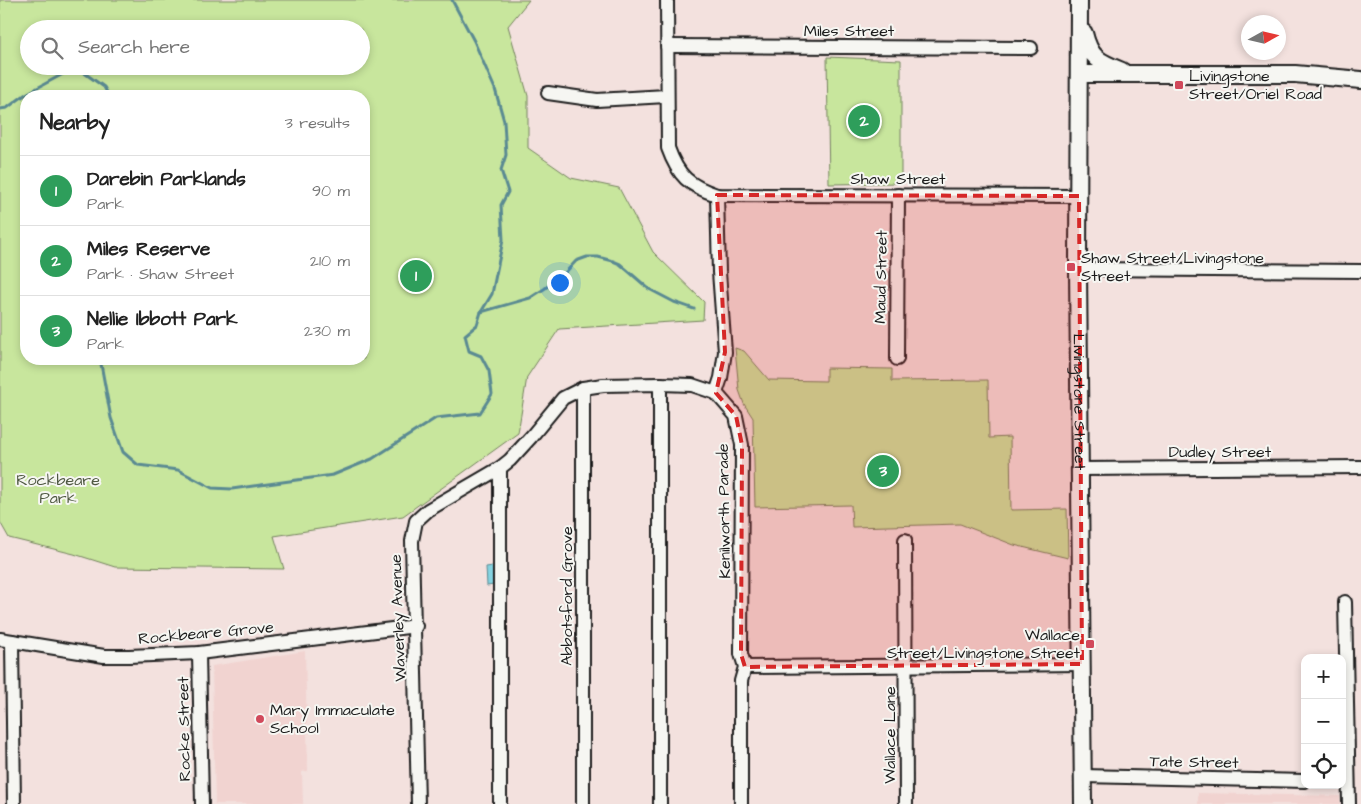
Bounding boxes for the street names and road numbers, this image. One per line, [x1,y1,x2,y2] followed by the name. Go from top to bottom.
[804,20,895,42] street label: Miles Street
[850,168,946,190] street label: Shaw Street
[869,230,893,324] street label: Maud Street
[1067,334,1091,471] street label: Livingstone Street
[1169,441,1272,464] street label: Dudley Street
[712,443,736,579] street label: Kenilworth Parade
[556,526,578,666] street label: Abbotsford Grove
[385,554,412,682] street label: Waverley Avenue
[137,616,275,650] street label: Rockbeare Grove
[172,676,196,782] street label: Rocke Street
[879,686,901,784] street label: Wallace Lane
[1149,750,1239,774] street label: Tate Street

